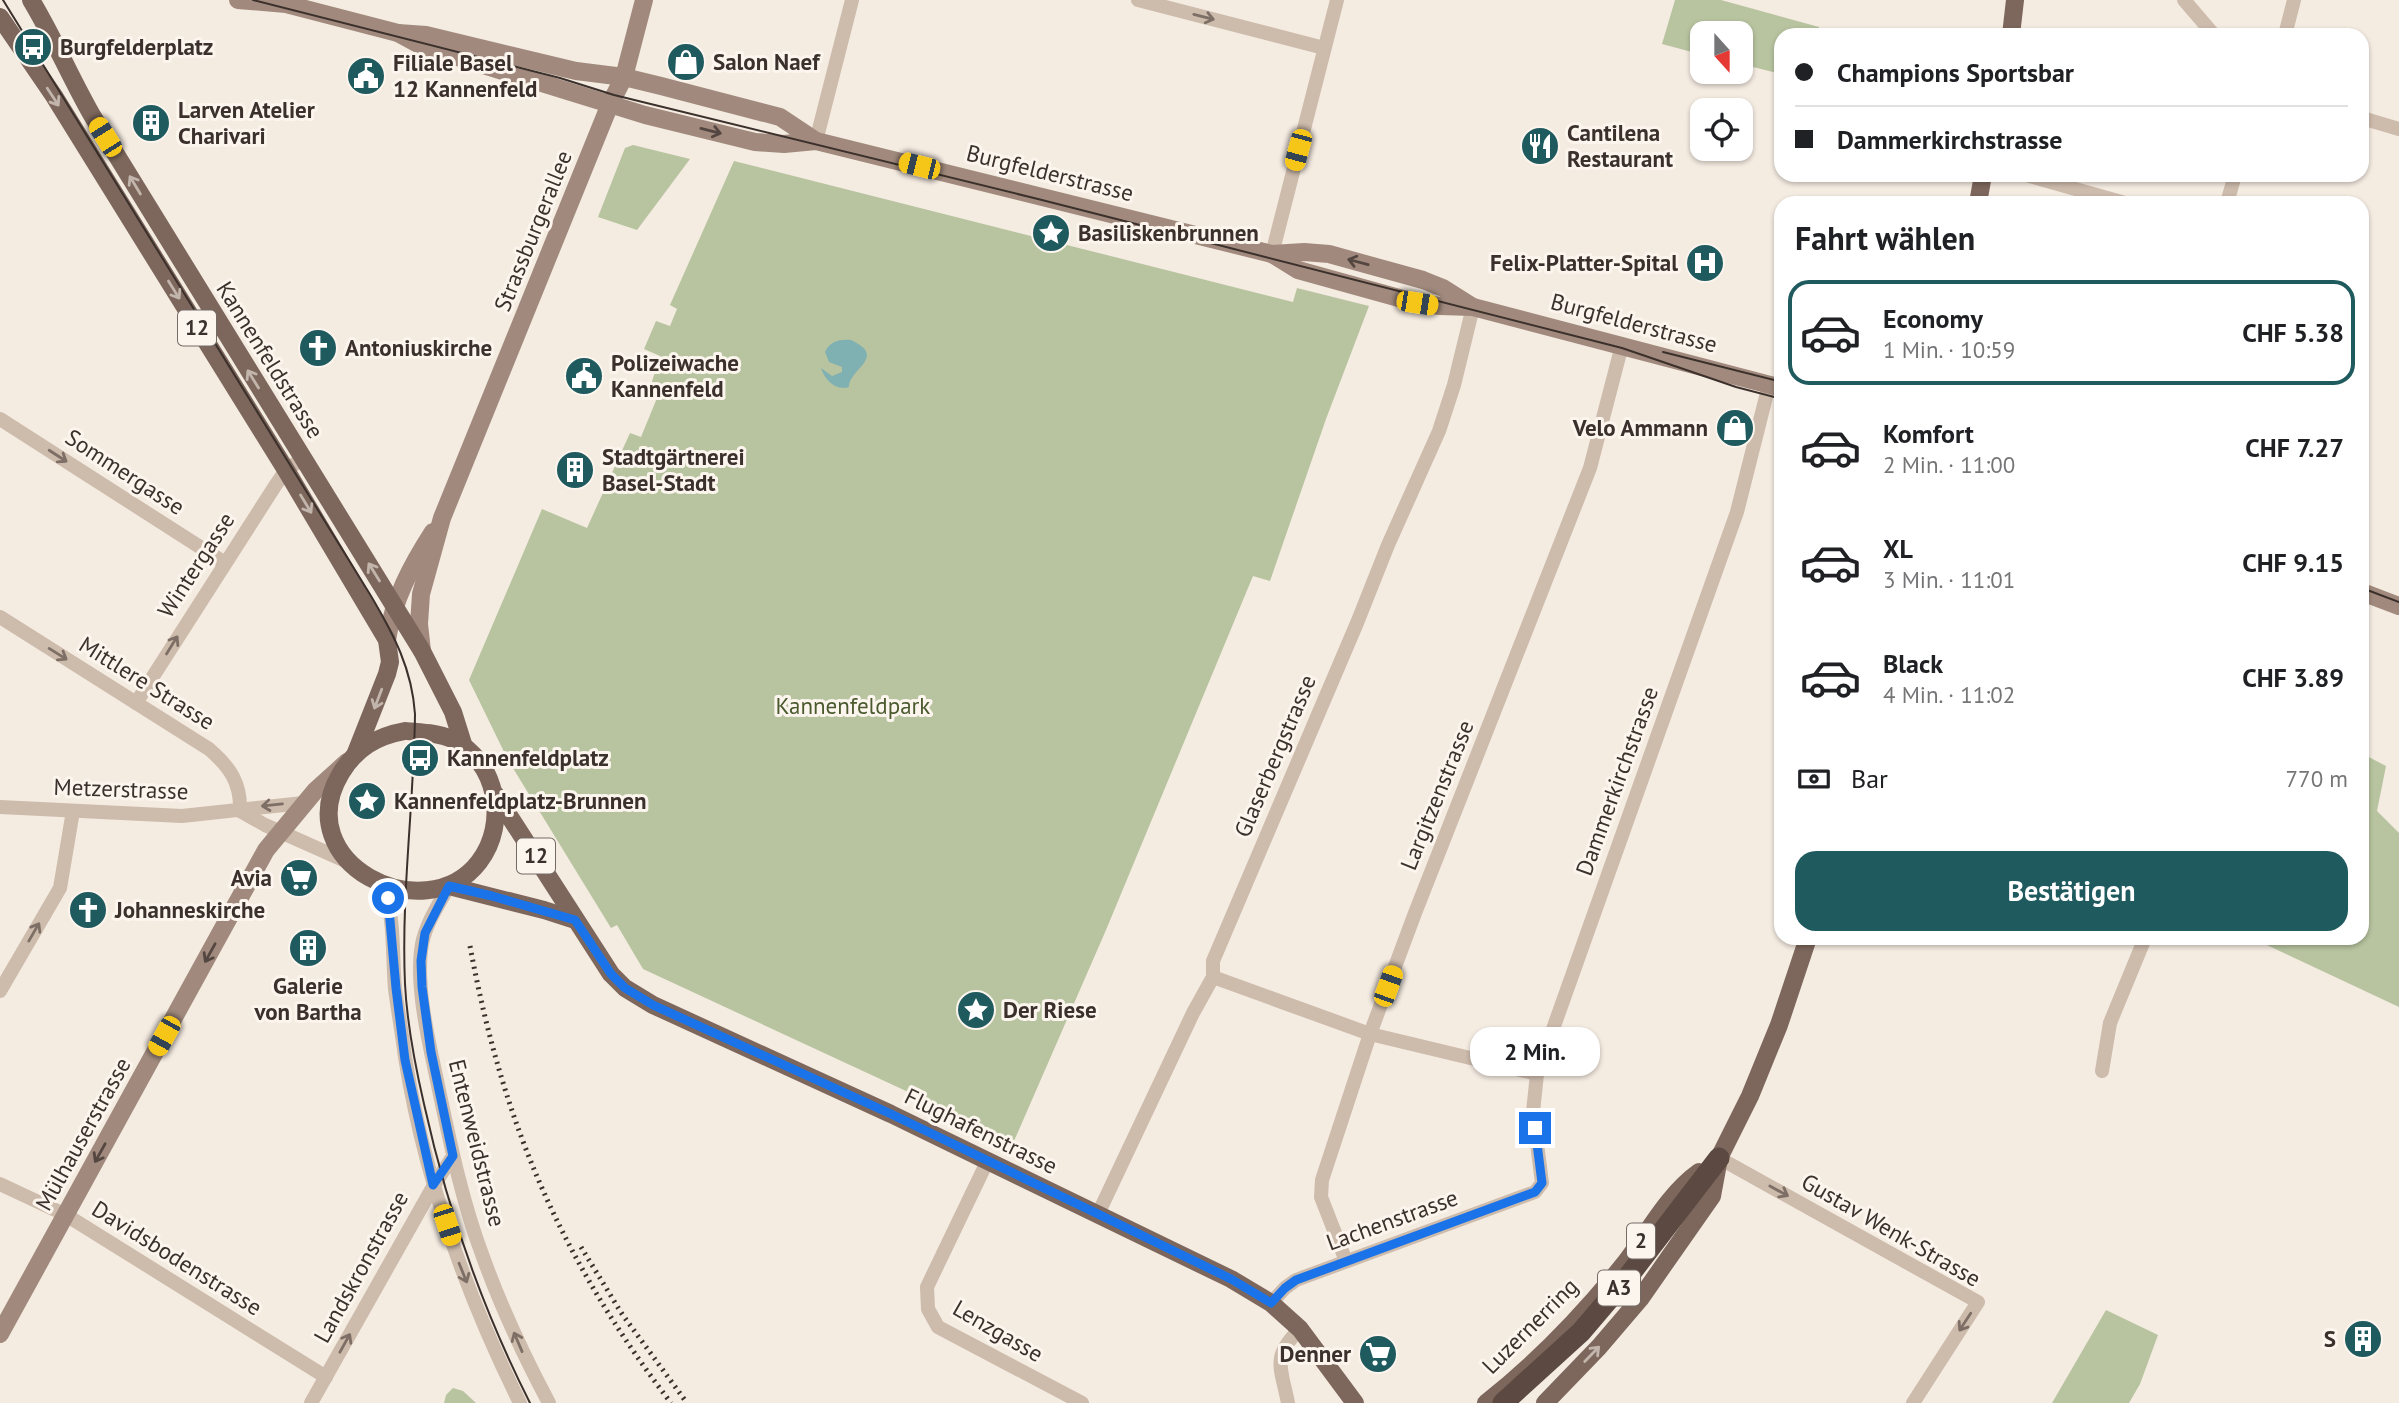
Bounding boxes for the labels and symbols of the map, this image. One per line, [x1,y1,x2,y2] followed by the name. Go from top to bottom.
[1192,11,1215,24] one-way arrow
[1690,21,1754,84] north arrow
[12,26,54,68] bus stop icon: Burgfelderplatz
[60,32,213,61] place label: Burgfelderplatz
[665,41,707,83] shop icon: Salon Naef
[713,47,821,76] place label: Salon Naef
[393,48,538,103] place label: Filiale Basel 12 Kannenfeld
[345,55,387,97] public building icon: Filiale Basel 12 Kannenfeld
[47,86,61,106] one-way arrow
[178,95,316,150] place label: Larven Atelier Charivari
[130,102,172,144] building icon: Larven Atelier Charivari
[85,114,126,160] car
[1567,118,1673,173] place label: Cantilena Restaurant
[699,125,722,138] one-way arrow
[1519,125,1561,167] restaurant icon: Cantilena Restaurant
[1283,127,1314,173] car
[964,138,1137,207] street label: Burgfelderstrasse
[487,146,578,316] street label: Strassburgerallee
[897,151,942,181] car
[127,176,142,195] one-way arrow
[1030,212,1072,254] place icon: Basiliskenbrunnen
[1078,218,1259,247] place label: Basiliskenbrunnen
[1684,242,1726,284] hospital icon: Felix-Platter-Spital
[1490,248,1678,277] place label: Felix-Platter-Spital
[1347,255,1369,268] one-way arrow
[210,276,330,444] street label: Kannenfeldstrasse
[167,279,181,299] one-way arrow
[1548,286,1721,359] street label: Burgfelderstrasse
[1395,289,1440,317] car
[178,310,216,346] road number: 12
[297,327,339,369] church icon: Antoniuskirche
[345,333,492,362] place label: Antoniuskirche
[611,348,739,403] place label: Polizeiwache Kannenfeld
[563,355,605,397] public building icon: Polizeiwache Kannenfeld
[246,370,261,389] one-way arrow
[1714,407,1756,449] shop icon: Velo Ammann
[1572,413,1708,442] place label: Velo Ammann
[60,422,190,521] street label: Sommergasse
[602,442,745,497] place label: Stadtgärtnerei Basel-Stadt
[47,449,67,463] one-way arrow
[554,449,596,491] building icon: Stadtgärtnerei Basel-Stadt
[299,494,313,514] one-way arrow
[151,507,240,623] street label: Wintergasse
[366,563,380,583] one-way arrow
[74,629,220,736] street label: Mittlere Strasse
[165,636,180,655] one-way arrow
[47,647,67,661] one-way arrow
[1227,670,1322,841] street label: Glaserbergstrasse
[1569,682,1664,879] street label: Dammerkirchstrasse
[371,687,383,709] one-way arrow
[776,691,930,720] park label: Kannenfeldpark
[1393,716,1480,874] street label: Largitzenstrasse
[399,737,441,779] bus stop icon: Kannenfeldplatz
[447,743,609,772] place label: Kannenfeldplatz
[53,772,189,805] street label: Metzerstrasse
[346,780,388,822] place icon: Kannenfeldplatz-Brunnen
[394,786,646,815] place label: Kannenfeldplatz-Brunnen
[261,799,283,812] one-way arrow
[517,838,555,874] road number: 12
[278,857,320,899] supermarket icon: Avia
[231,863,272,892] place label: Avia
[372,882,404,914] route start
[67,889,109,931] church icon: Johanneskirche
[114,895,265,924] place label: Johanneskirche
[27,922,41,942] one-way arrow
[287,927,329,969] building icon: Galerie von Bartha
[203,943,217,963] one-way arrow
[1371,963,1406,1009] car
[253,971,362,1026] place label: Galerie von Bartha
[955,989,997,1031] place icon: Der Riese
[1003,995,1097,1024] place label: Der Riese
[145,1013,184,1059] car
[1470,1026,1600,1076] callout: 2 Min.
[29,1052,137,1215] street label: Mülhauserstrasse
[443,1056,512,1230] street label: Entenweidstrasse
[900,1081,1062,1180] street label: Flughafenstrasse
[1519,1112,1551,1144] route end
[93,1142,106,1163] one-way arrow
[1796,1166,1986,1293] street label: Gustav Wenk-Strasse
[1322,1182,1462,1257] street label: Lachenstrasse
[1768,1184,1788,1198] one-way arrow
[307,1186,414,1348] street label: Landskronstrasse
[87,1194,268,1322] street label: Davidsbodenstrasse
[431,1202,464,1248] car
[1627,1224,1655,1258] road number: 2
[457,1262,470,1283] one-way arrow
[1598,1270,1640,1306] road number: A3
[1475,1271,1584,1380] street label: Luzernerring
[948,1293,1049,1368] street label: Lenzgasse
[1958,1312,1972,1331] one-way arrow
[2342,1318,2384,1360] building icon: S
[2324,1324,2336,1353] place label: S
[511,1332,524,1354] one-way arrow
[1357,1333,1399,1375] supermarket icon: Denner
[338,1334,352,1354] one-way arrow
[1280,1339,1352,1368] place label: Denner
[1584,1346,1601,1363] one-way arrow

